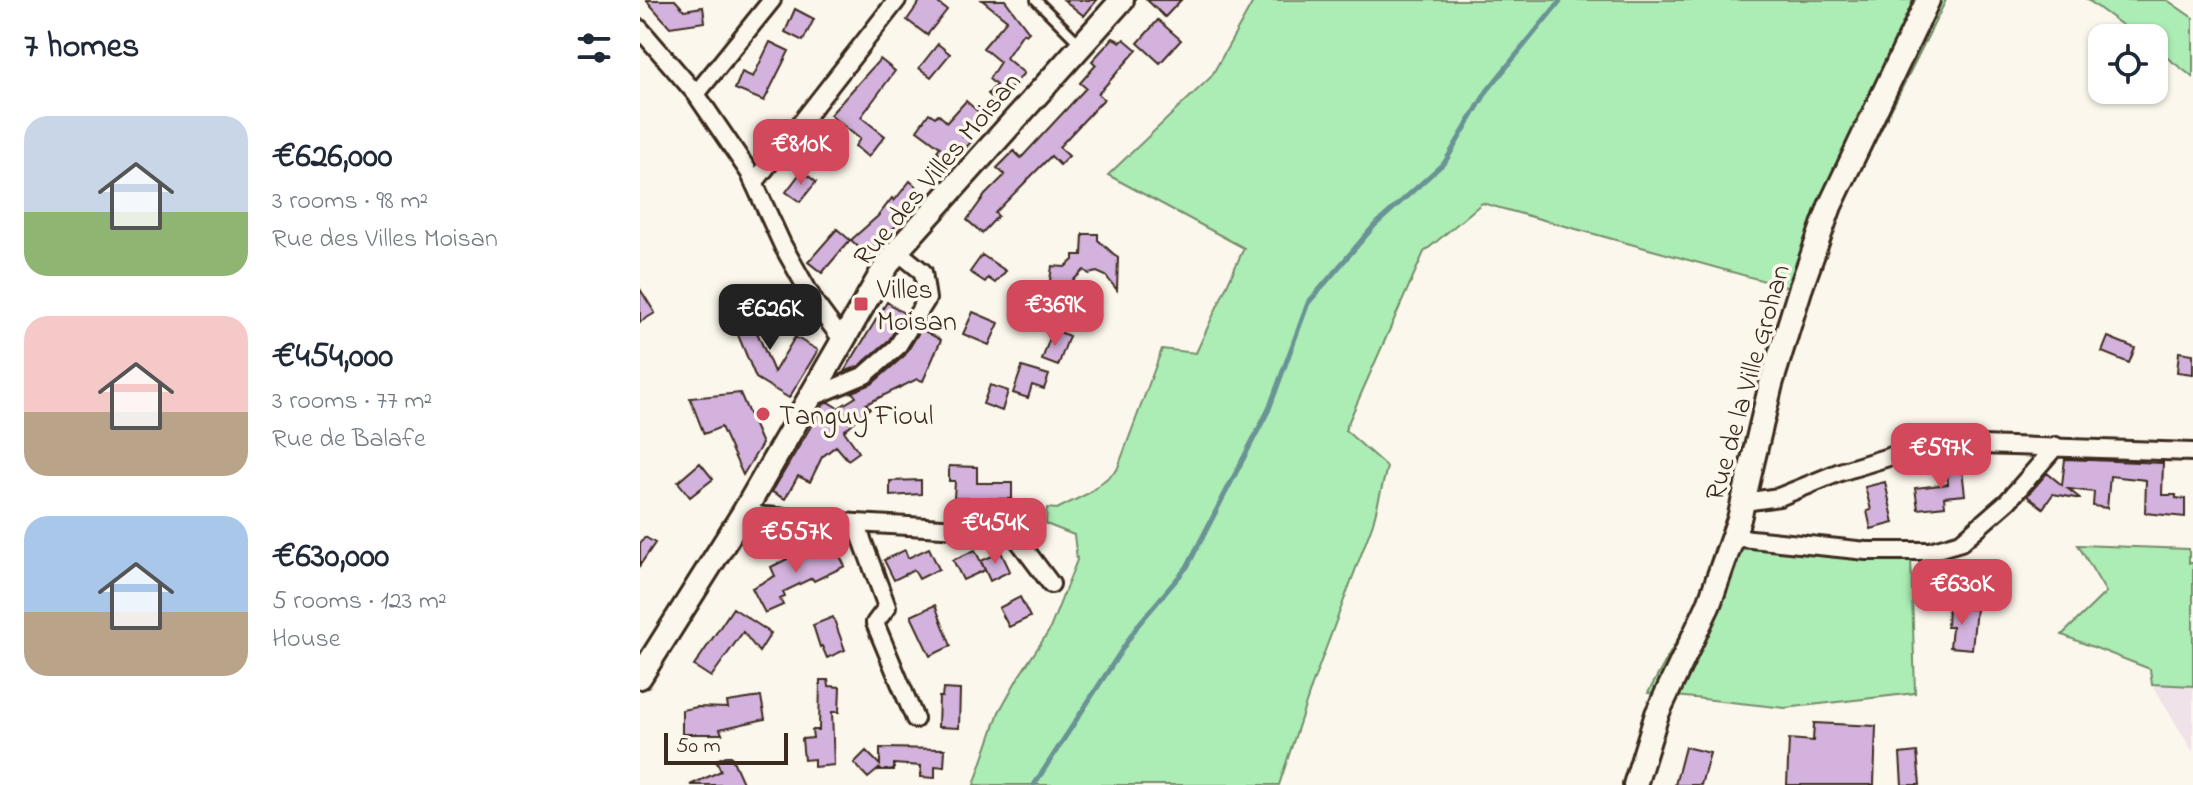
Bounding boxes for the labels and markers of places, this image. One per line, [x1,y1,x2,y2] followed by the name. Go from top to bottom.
[745,119,857,187] pin: €810K
[876,271,957,344] place label: Villes Moisan
[999,280,1111,348] pin: €369K
[714,284,826,352] pin: €626K
[852,295,870,313] marker: Villes Moisan
[779,397,933,438] place label: Tanguy Fioul
[754,405,772,423] marker: Tanguy Fioul
[1885,423,1997,491] pin: €597K
[939,498,1051,566] pin: €454K
[740,507,852,575] pin: €557K
[1906,559,2018,627] pin: €630K

